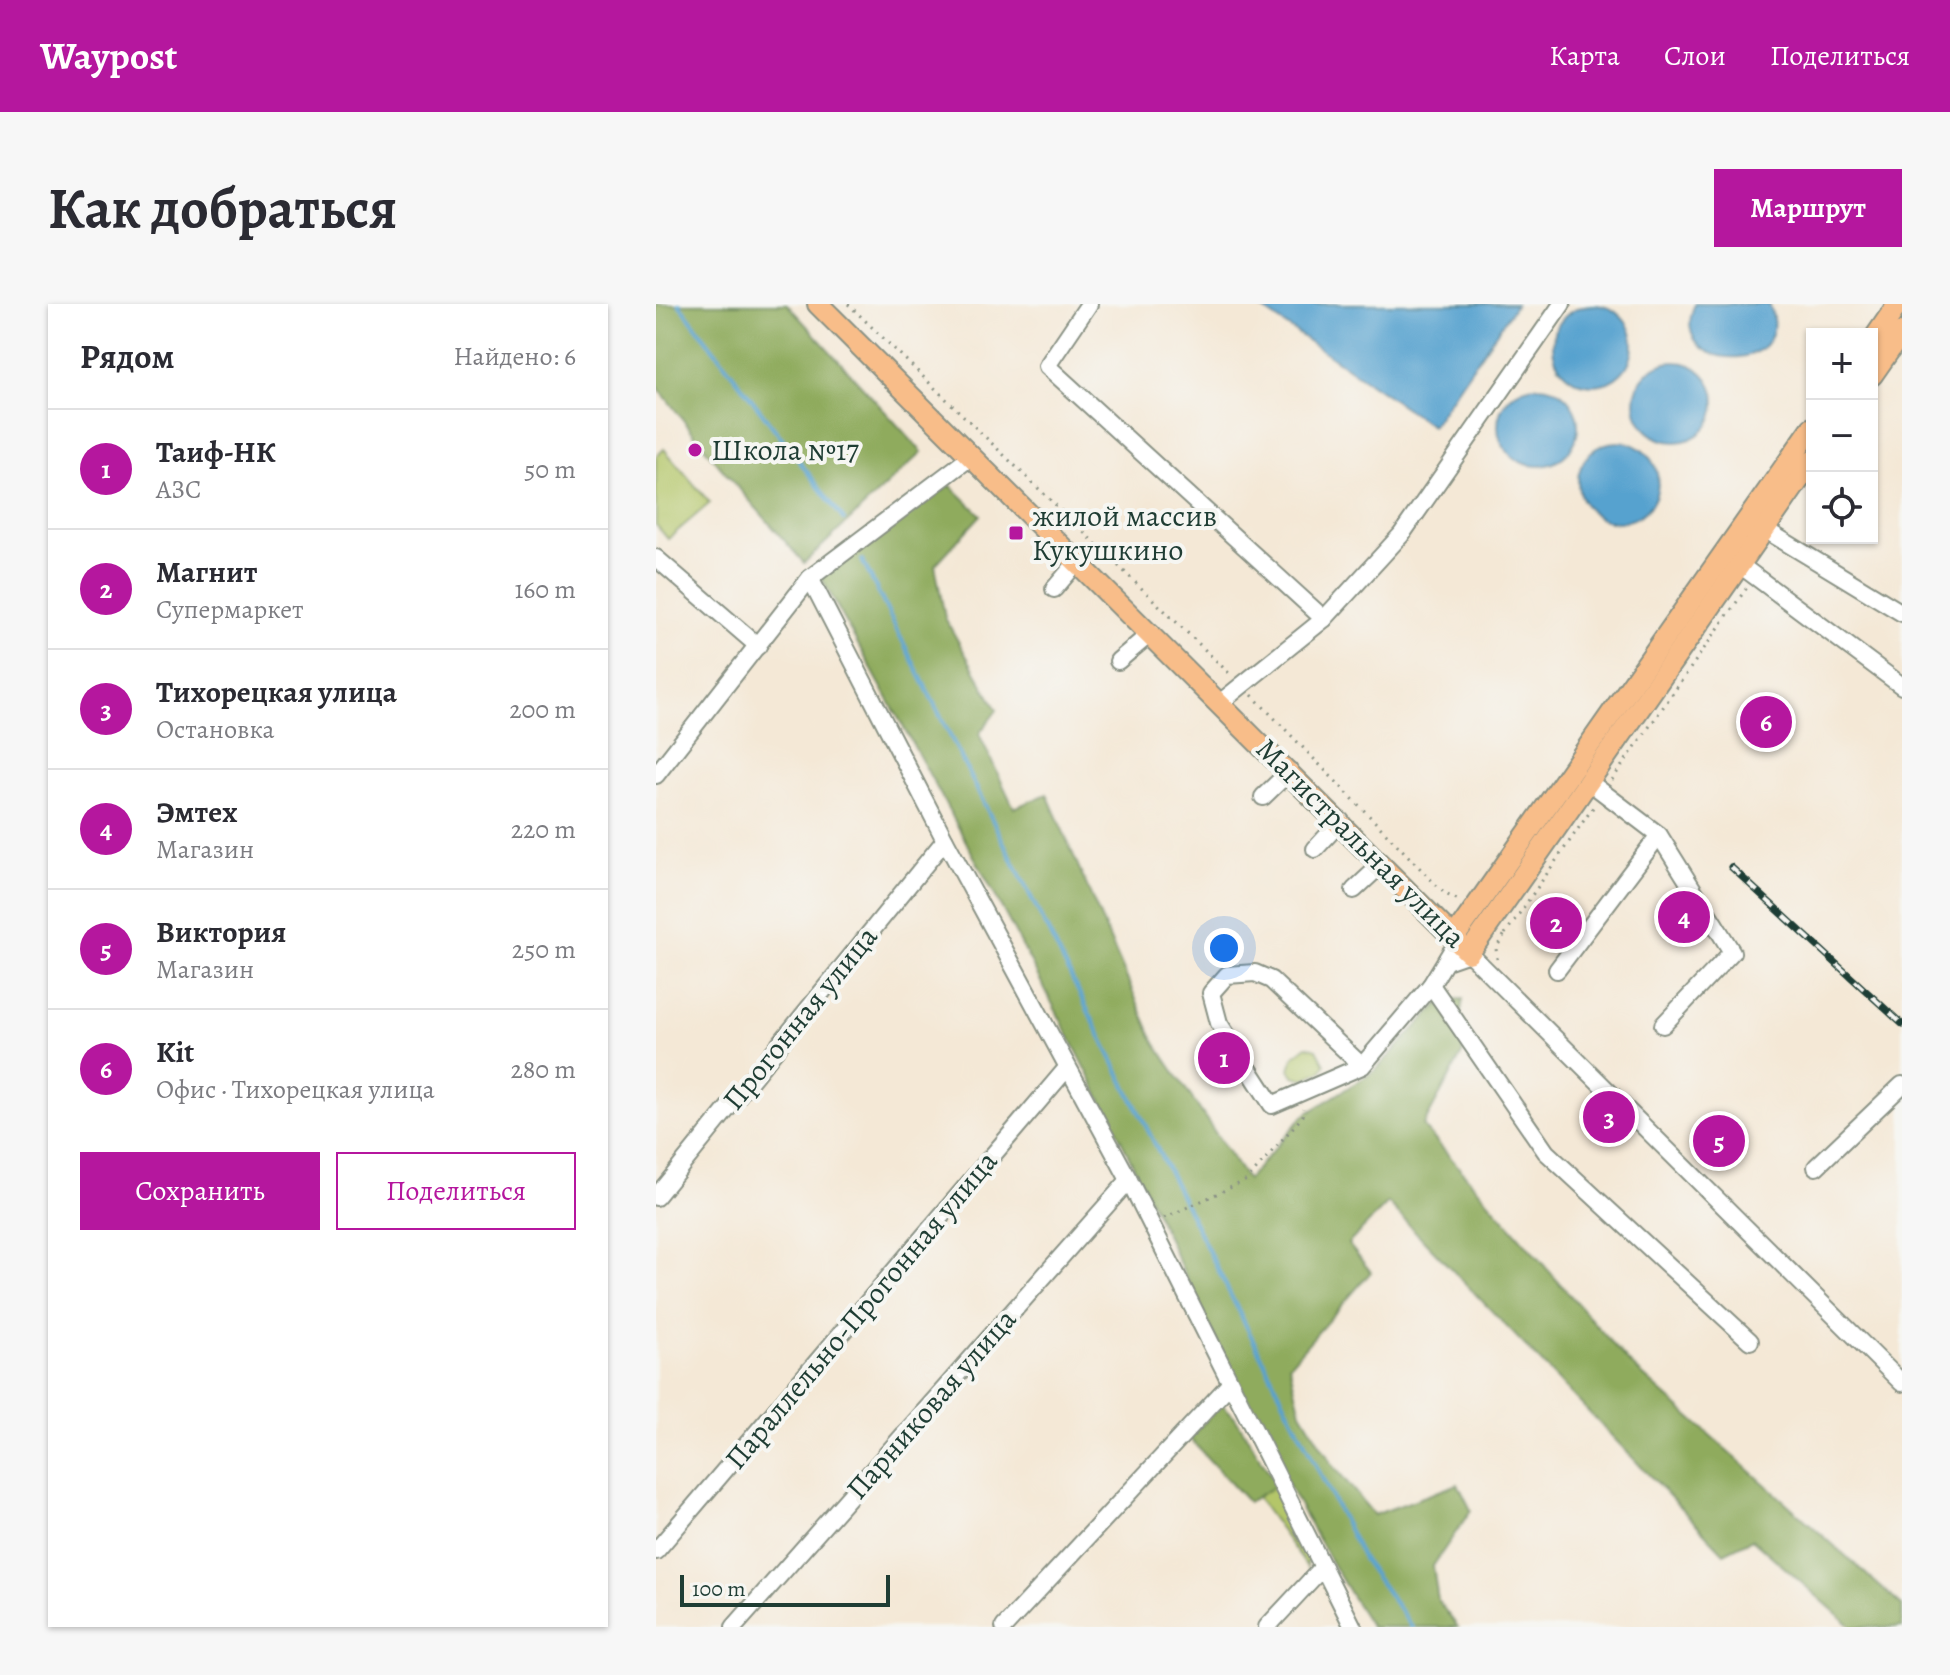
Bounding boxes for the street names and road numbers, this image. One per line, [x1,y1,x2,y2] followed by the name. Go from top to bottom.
[1247,729,1475,957] street label: Магистральная улица
[713,918,887,1118] street label: Прогонная улица
[716,1142,1006,1478] street label: Параллельно-Прогонная улица
[837,1300,1025,1508] street label: Парниковая улица

